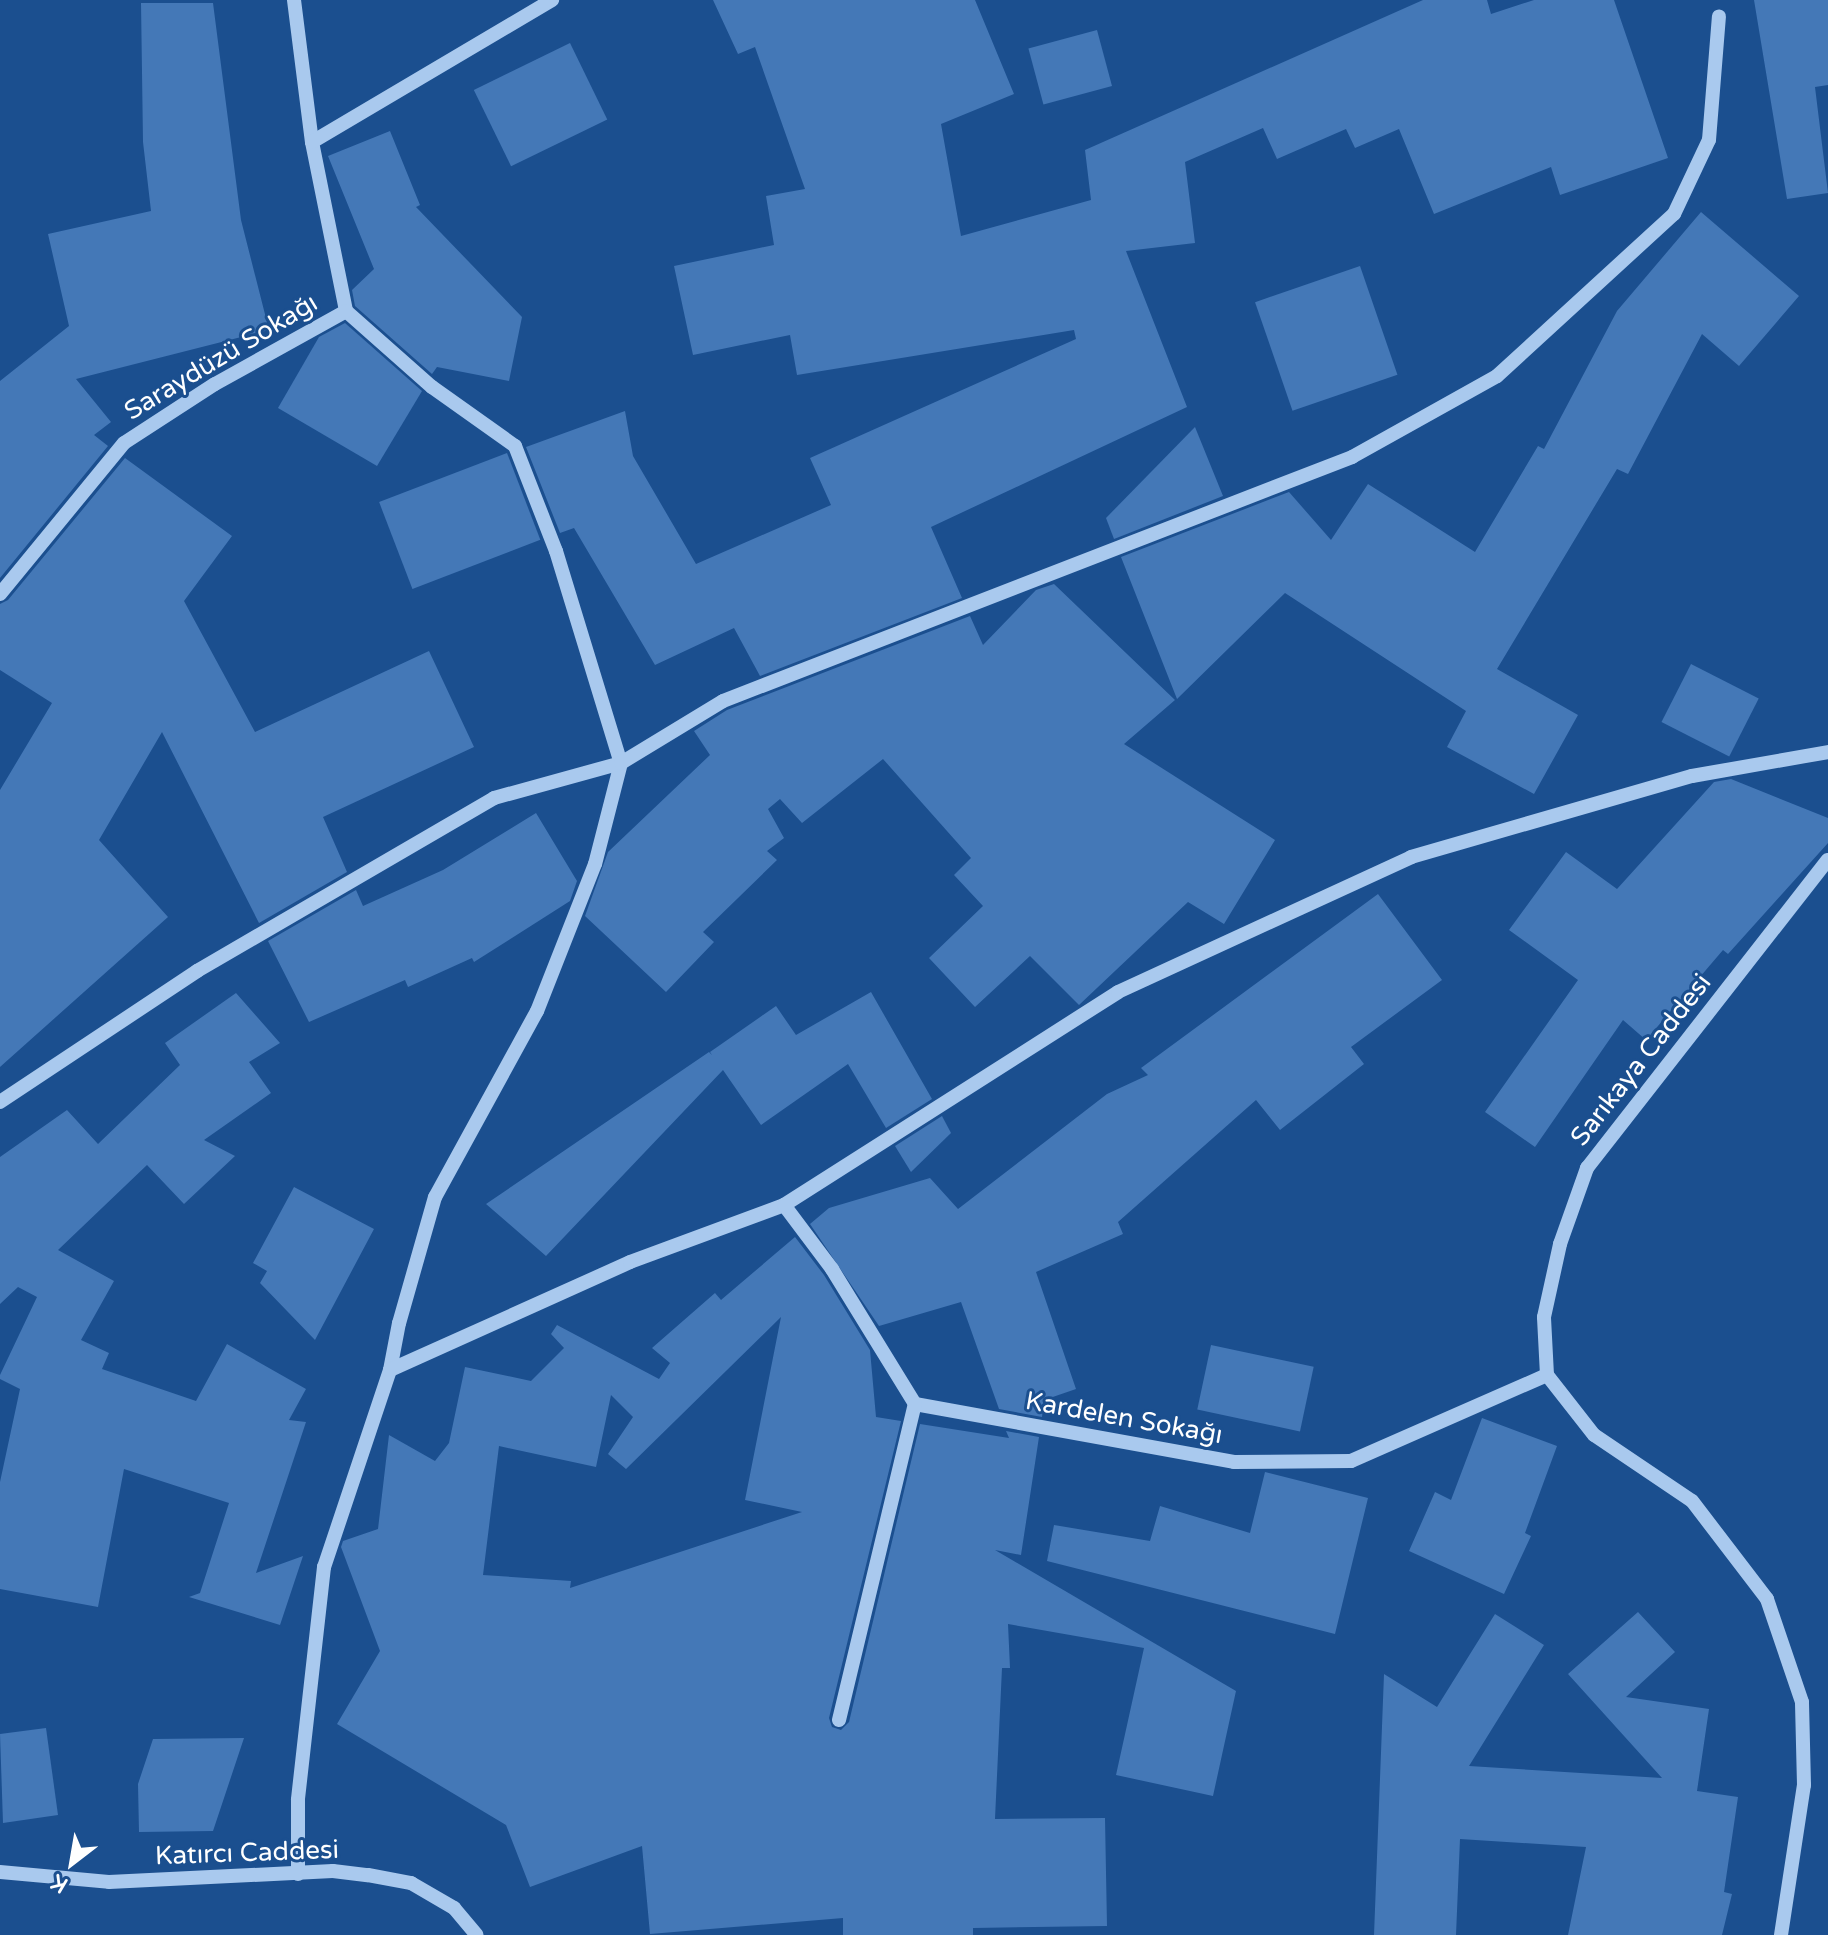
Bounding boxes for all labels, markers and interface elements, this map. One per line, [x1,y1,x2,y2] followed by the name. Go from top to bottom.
[119,287,323,427] street label: Saraydüzü Sokağı
[1564,968,1718,1152] street label: Sarıkaya Caddesi
[1023,1385,1225,1451] street label: Kardelen Sokağı
[32,1823,112,1903] north arrow
[155,1834,339,1872] street label: Katırcı Caddesi
[47,1869,73,1899] text: K

